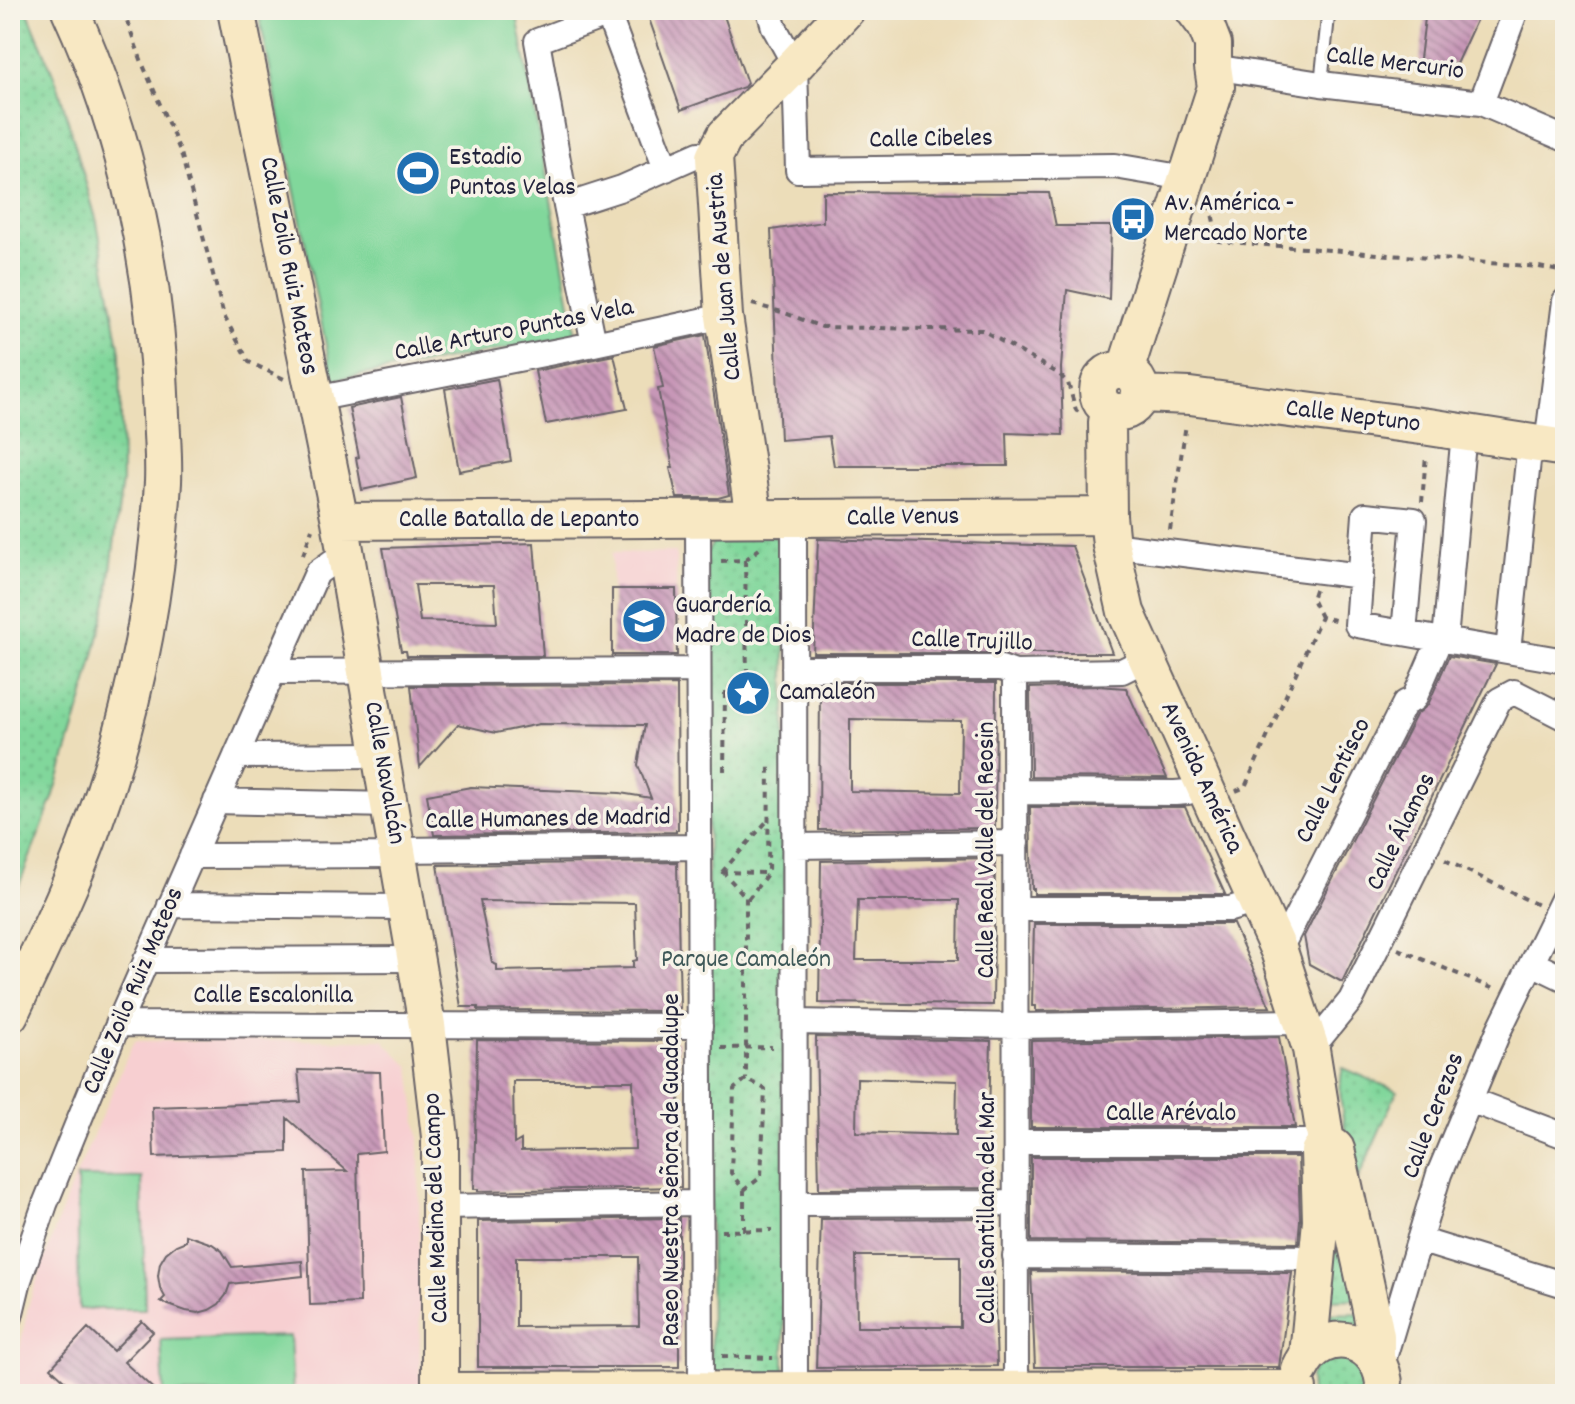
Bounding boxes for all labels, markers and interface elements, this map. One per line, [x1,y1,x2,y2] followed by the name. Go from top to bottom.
[1324,37,1466,91] street label: Calle Mercurio
[869,120,993,160] street label: Calle Cibeles
[449,140,576,207] place label: Estadio Puntas Velas
[394,149,442,197] sports icon: Estadio Puntas Velas
[249,154,327,378] street label: Calle Zoilo Ruiz Mateos
[697,171,752,382] street label: Calle Juan de Austria
[1164,186,1308,253] place label: Av. América - Mercado Norte
[1109,195,1157,243] bus stop icon: Av. América - Mercado Norte
[391,290,637,372] street label: Calle Arturo Puntas Vela
[1284,390,1422,444] street label: Calle Neptuno
[846,499,960,537] street label: Calle Venus
[399,502,639,539] street label: Calle Batalla de Lepanto
[675,588,812,655] place label: Guardería Madre de Dios
[620,597,668,645] school or university icon: Guardería Madre de Dios
[911,621,1033,663] street label: Calle Trujillo
[724,669,772,717] place icon: Camaleón
[779,675,875,712] place label: Camaleón
[1150,696,1253,861] street label: Avenida América
[353,699,415,847] street label: Calle Navalcán
[1287,712,1381,850] street label: Calle Lentisco
[969,722,1006,978] street label: Calle Real Valle del Reosin
[1358,767,1446,897] street label: Calle Álamos
[425,799,671,841] street label: Calle Humanes de Madrid
[74,882,194,1100] street label: Calle Zoilo Ruiz Mateos
[661,942,831,979] park label: Parque Camaleón
[193,978,353,1015] street label: Calle Escalonilla
[654,993,691,1347] street label: Paseo Nuestra Señora de Guadalupe
[1393,1047,1475,1185] street label: Calle Cerezos
[970,1091,1007,1324] street label: Calle Santillana del Mar
[414,1092,460,1324] street label: Calle Medina del Campo
[1106,1096,1236,1133] street label: Calle Arévalo

